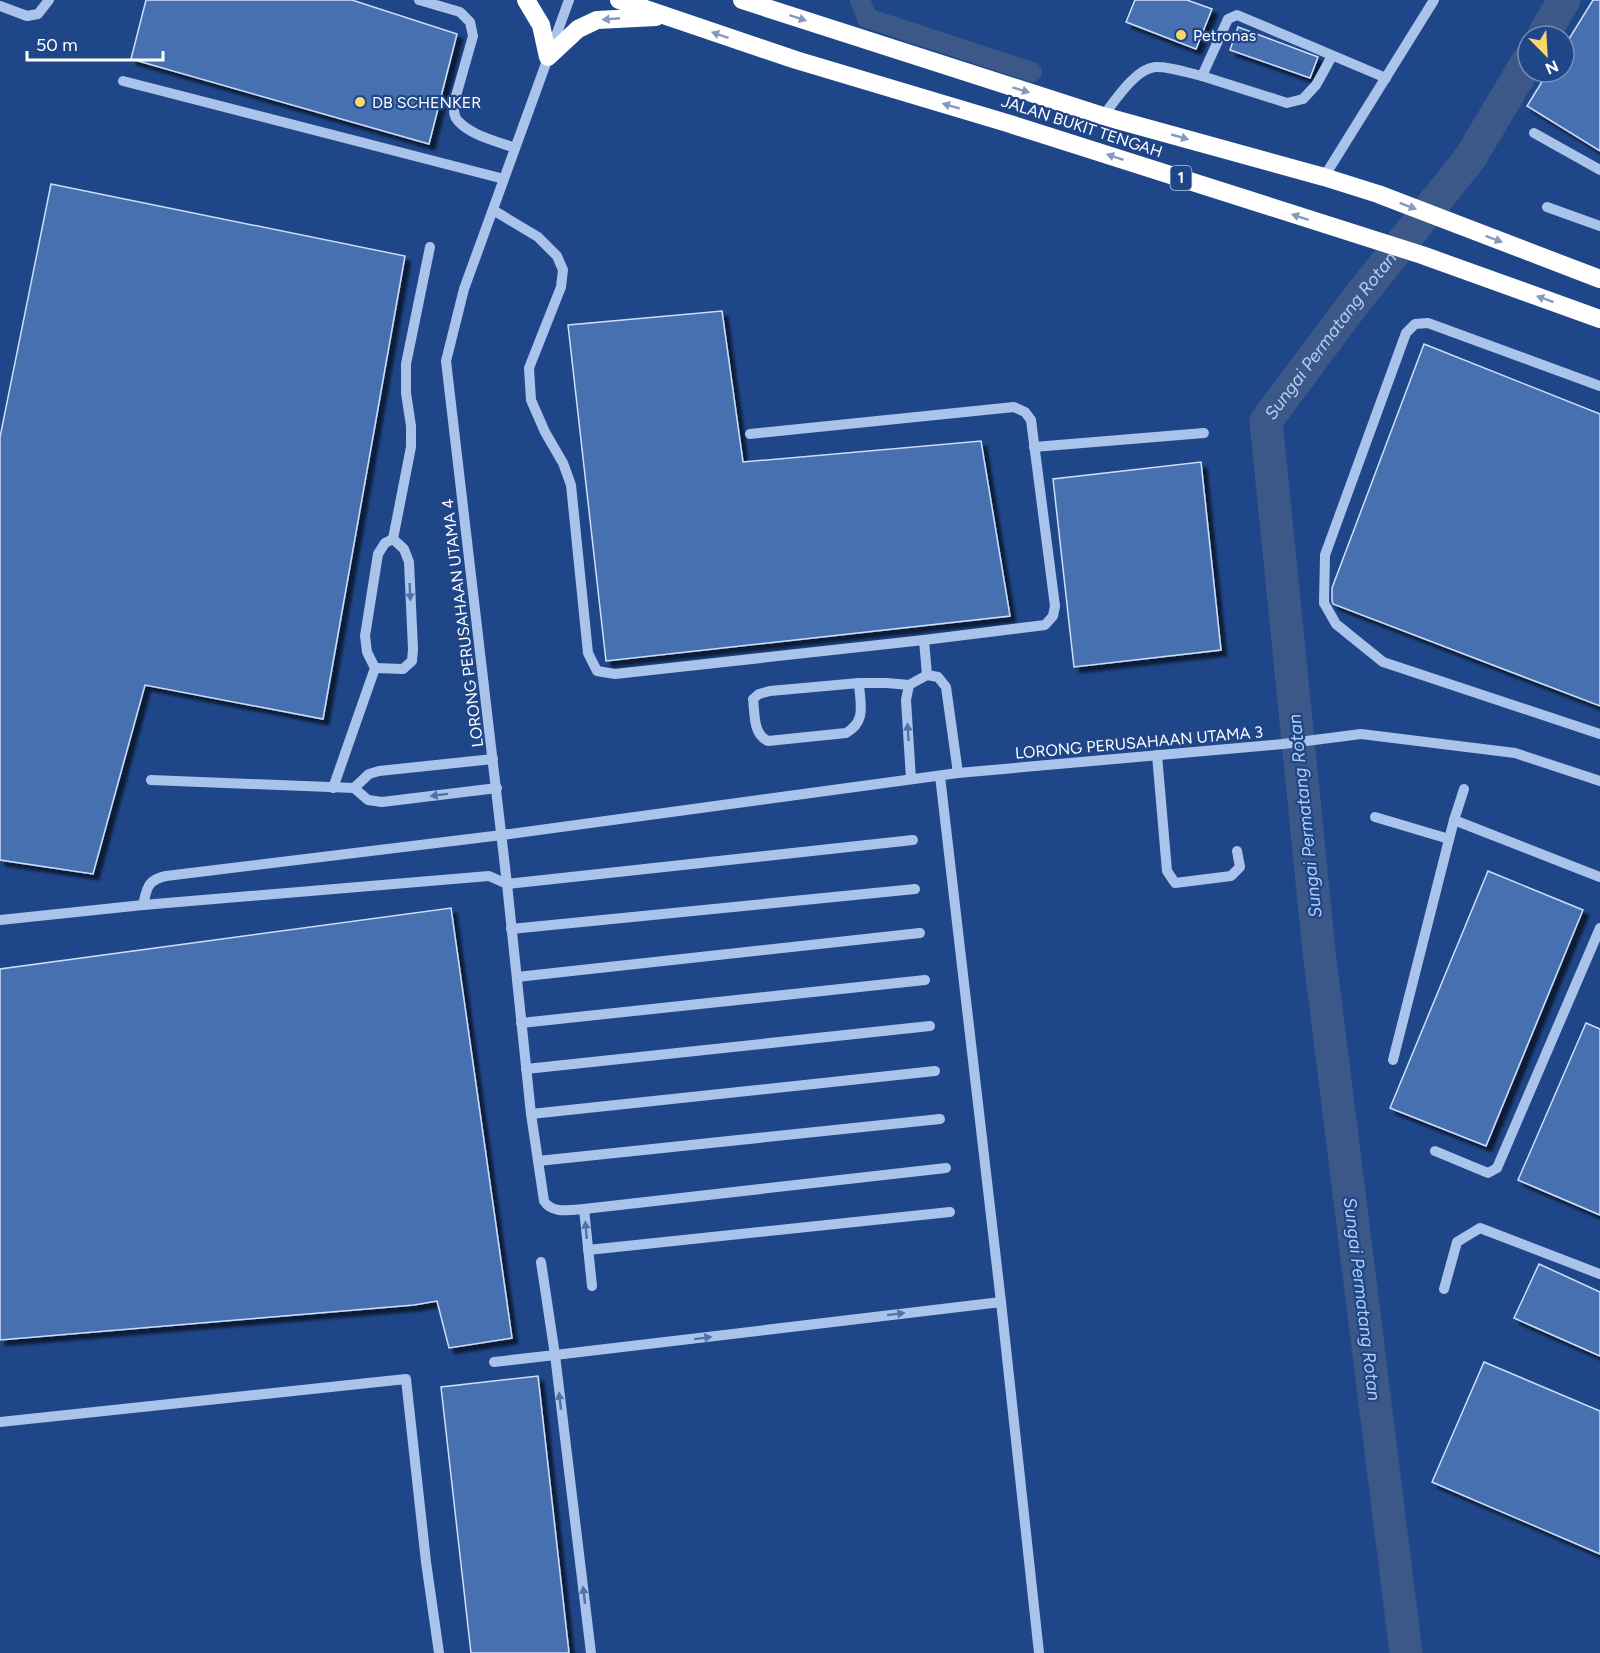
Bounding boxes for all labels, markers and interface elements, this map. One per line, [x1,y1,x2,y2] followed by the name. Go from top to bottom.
[602,14,621,24] one-way arrow
[789,14,807,23] one-way arrow
[27,24,164,62] scale bar
[1516,24,1576,84] north arrow
[1193,26,1256,45] place label: Petronas
[1174,28,1188,42] marker: Petronas
[711,29,729,39] one-way arrow
[36,34,78,56] text: 50 m
[1542,56,1561,78] text: N
[1012,86,1030,95] one-way arrow
[999,91,1165,161] street label: JALAN BUKIT TENGAH
[372,93,481,112] place label: DB SCHENKER
[353,95,367,109] marker: DB SCHENKER
[941,101,959,110] one-way arrow
[1171,133,1189,142] one-way arrow
[1106,152,1124,161] one-way arrow
[1170,166,1192,190] road number: 1
[1400,201,1418,211] one-way arrow
[1291,211,1309,221] one-way arrow
[1485,235,1503,244] one-way arrow
[1260,248,1401,424] water label: Sungai Permatang Rotan
[1536,294,1554,303] one-way arrow
[438,498,487,748] street label: LORONG PERUSAHAAN UTAMA 4
[406,583,415,602] one-way arrow
[1283,713,1327,919] water label: Sungai Permatang Rotan
[1014,722,1264,763] street label: LORONG PERUSAHAAN UTAMA 3
[904,723,913,742] one-way arrow
[429,790,448,800] one-way arrow
[1339,1196,1385,1402] water label: Sungai Permatang Rotan
[581,1220,591,1239] one-way arrow
[887,1310,906,1319] one-way arrow
[693,1333,712,1342] one-way arrow
[555,1392,564,1411] one-way arrow
[579,1585,589,1604] one-way arrow

